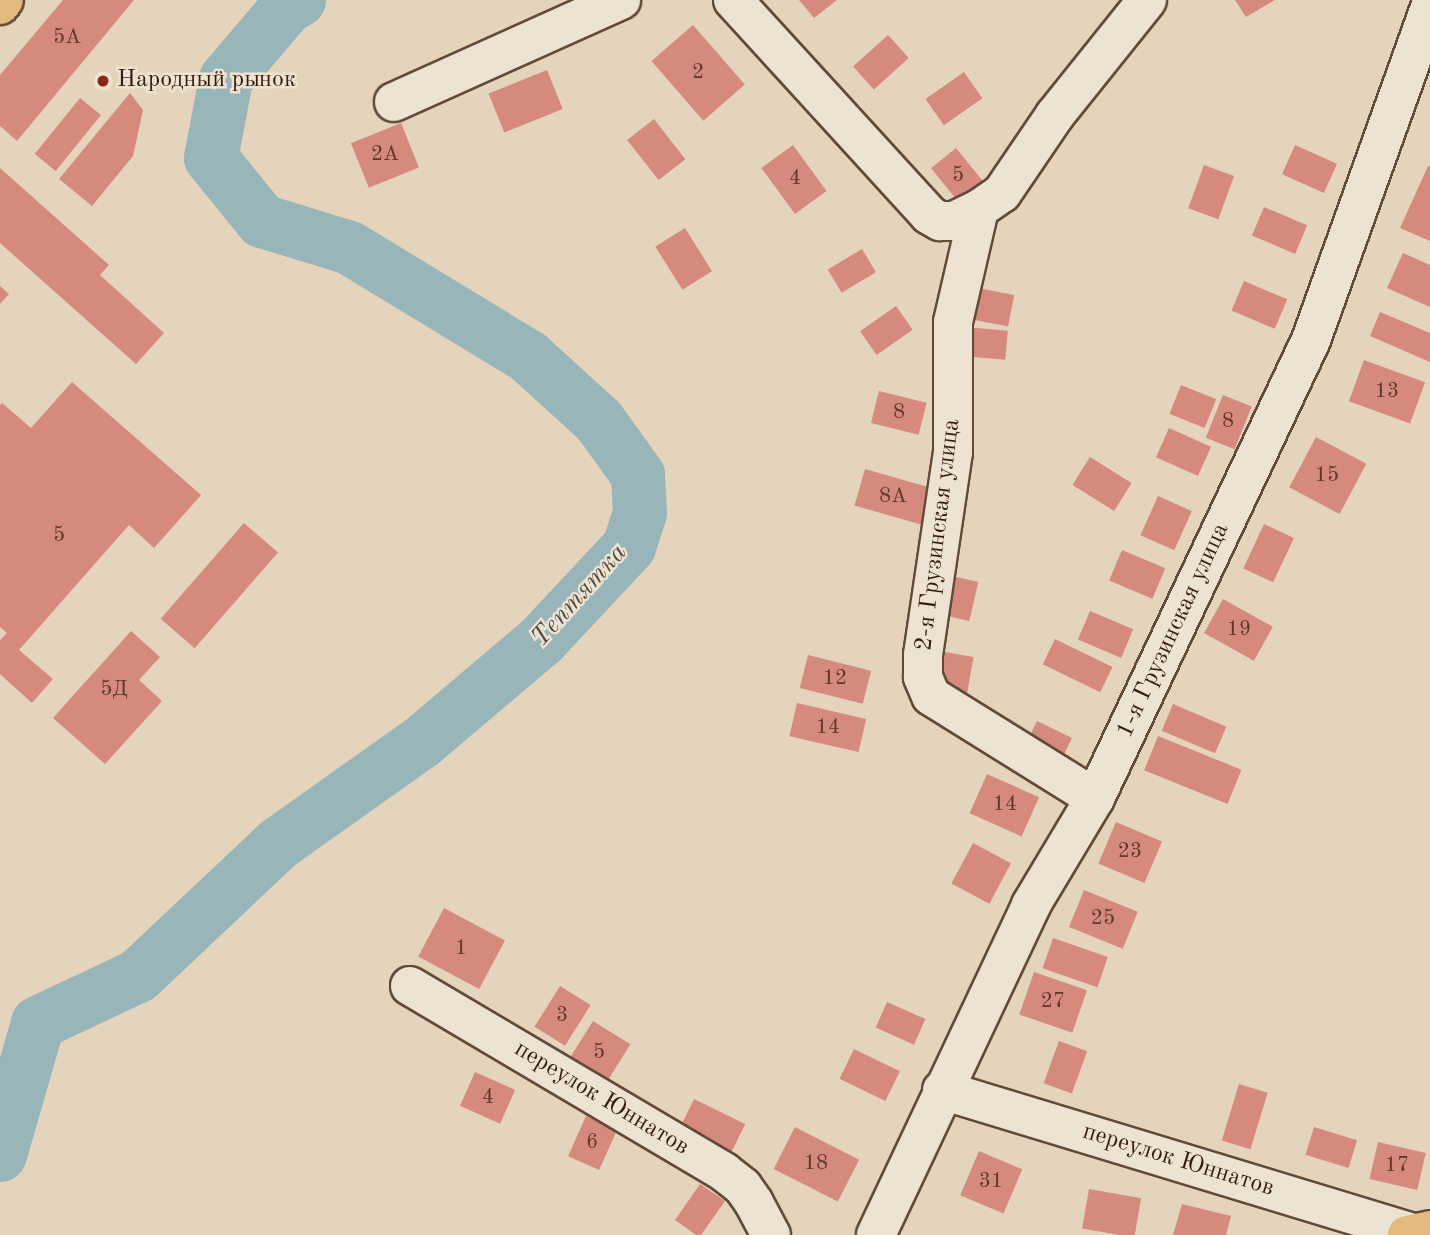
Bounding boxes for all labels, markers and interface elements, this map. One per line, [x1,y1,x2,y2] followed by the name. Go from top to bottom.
[53,25,81,51] house number: 5А
[692,60,704,86] house number: 2
[117,67,296,95] place label: Народный рынок
[95,73,111,89] marker: Народный рынок
[371,142,399,168] house number: 2А
[952,163,964,189] house number: 5
[789,166,801,192] house number: 4
[1375,379,1399,405] house number: 13
[893,400,905,426] house number: 8
[1222,409,1234,435] house number: 8
[910,417,968,653] street label: 2-я Грузинская улица
[1315,463,1339,489] house number: 15
[879,484,907,510] house number: 8А
[1112,519,1236,743] street label: 1-я Грузинская улица
[53,523,65,549] house number: 5
[526,538,634,654] water label: Тептятка
[1227,617,1251,643] house number: 19
[823,666,847,692] house number: 12
[100,677,128,703] house number: 5Д
[816,715,840,741] house number: 14
[993,792,1017,818] house number: 14
[1118,839,1142,865] house number: 23
[1091,906,1115,932] house number: 25
[455,936,467,962] house number: 1
[1041,989,1065,1015] house number: 27
[556,1003,568,1029] house number: 3
[508,1035,694,1163] street label: переулок Юннатов
[593,1040,605,1066] house number: 5
[482,1085,494,1111] house number: 4
[1079,1118,1277,1204] street label: переулок Юннатов
[586,1130,598,1156] house number: 6
[804,1151,828,1177] house number: 18
[1385,1153,1409,1179] house number: 17
[979,1169,1003,1195] house number: 31

